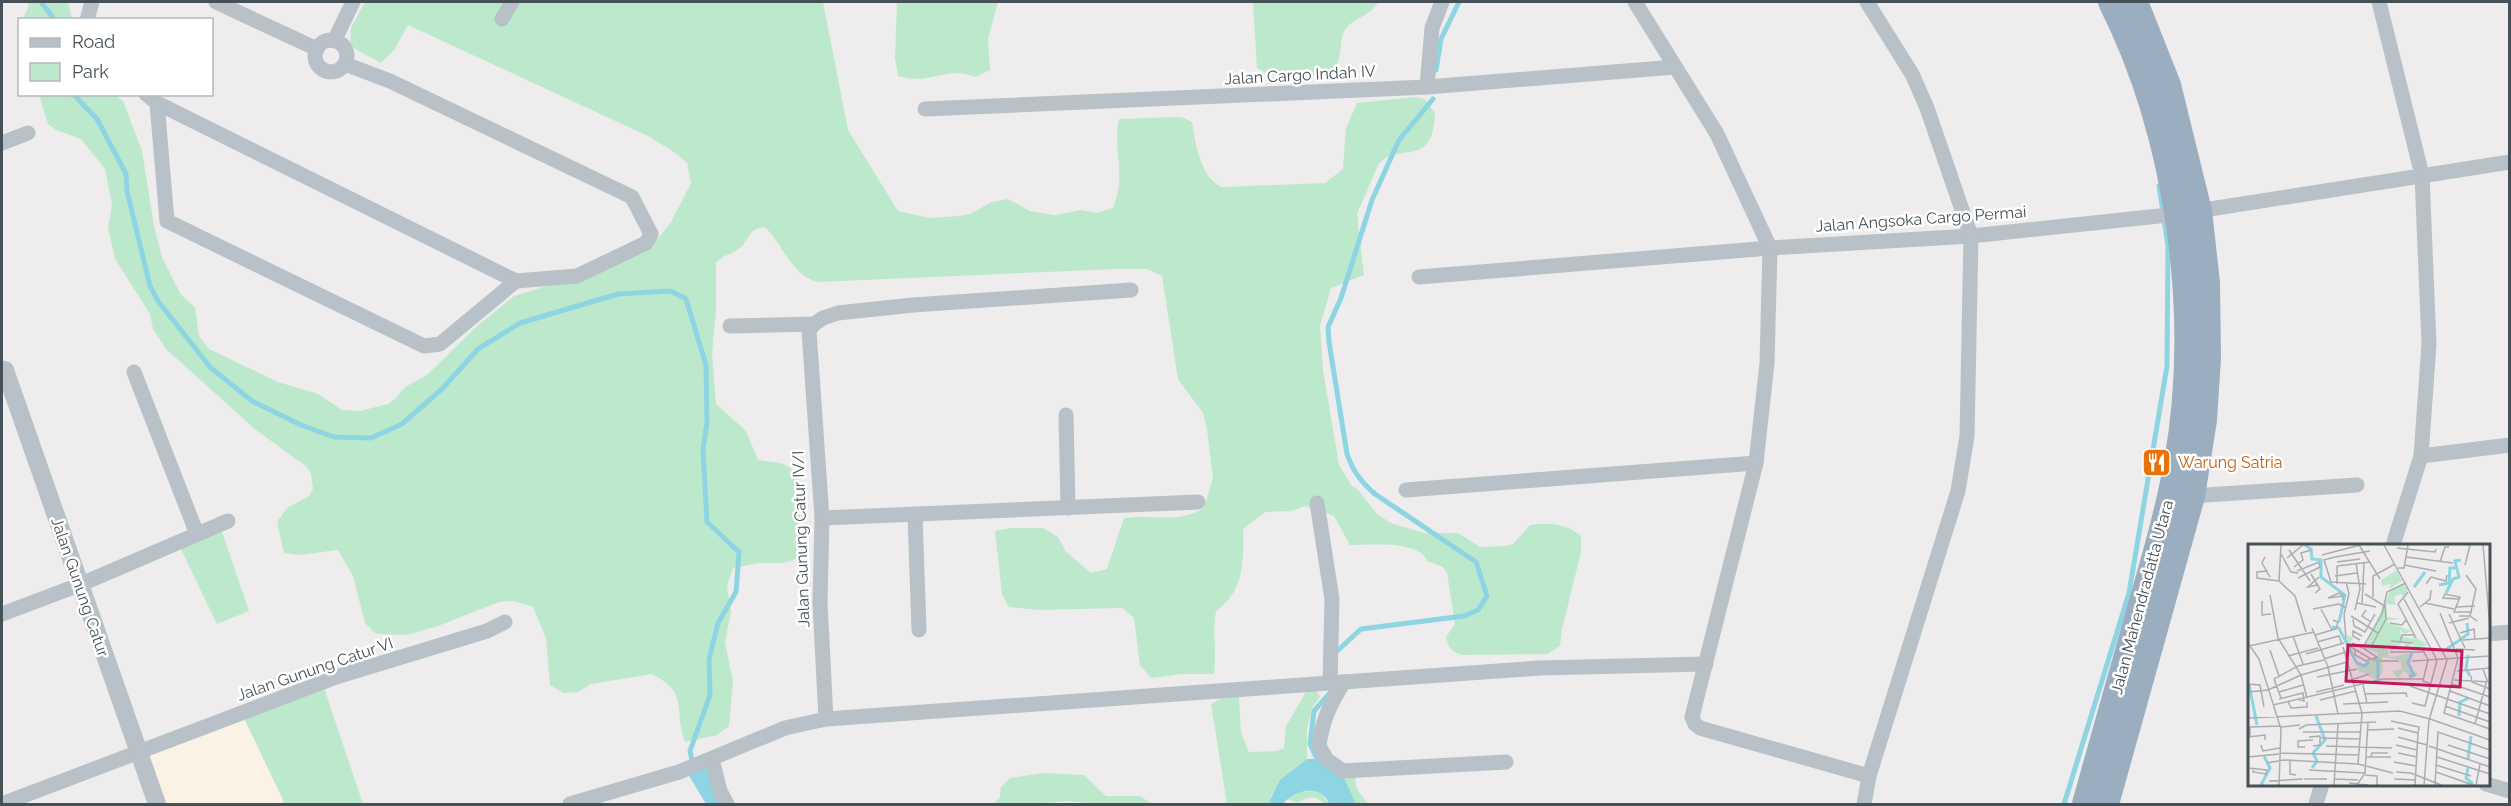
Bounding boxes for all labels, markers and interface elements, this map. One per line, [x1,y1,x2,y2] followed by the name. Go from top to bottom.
[18,18,213,96] legend
[72,31,115,52] text: Road
[72,61,109,82] text: Park
[1224,62,1376,88] street label: Jalan Cargo Indah IV
[1815,202,2027,236] street label: Jalan Angsoka Cargo Permai
[2141,446,2173,478] restaurant icon: Warung Satria
[788,450,814,628] street label: Jalan Gunung Catur IV/I
[2178,453,2283,472] place label: Warung Satria
[2107,498,2177,696] street label: Jalan Mahendradatta Utara
[47,515,113,659] street label: Jalan Gunung Catur
[2248,544,2490,785] inset map
[234,633,396,705] street label: Jalan Gunung Catur VI

